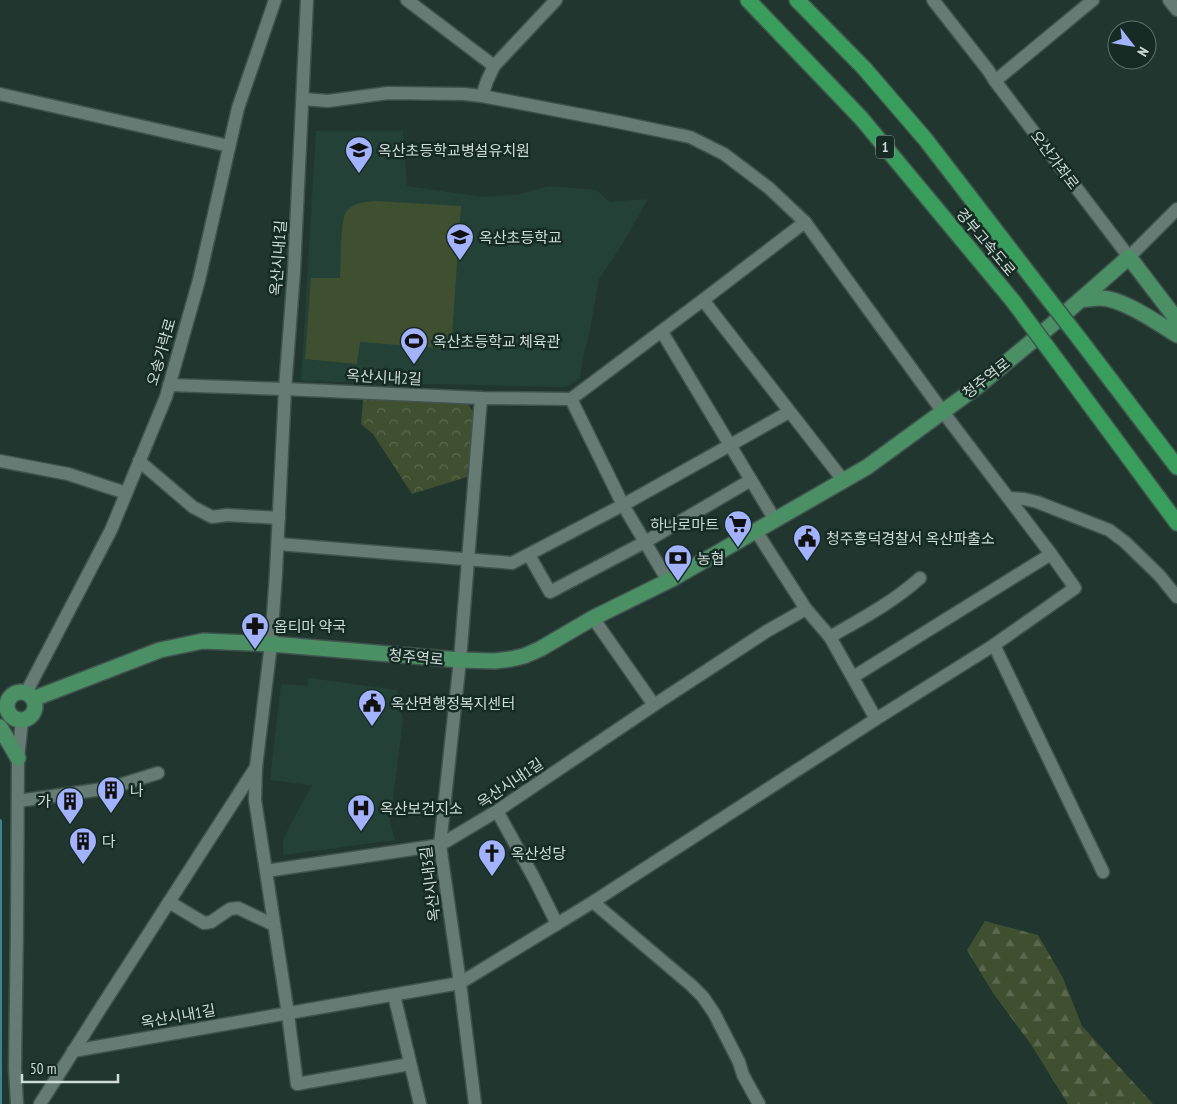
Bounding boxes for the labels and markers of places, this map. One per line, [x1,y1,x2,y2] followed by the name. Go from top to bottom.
[344,135,374,174] school or university icon: 옥산초등학교병설유치원
[378,141,530,160] place label: 옥산초등학교병설유치원
[445,222,475,261] school or university icon: 옥산초등학교
[479,228,562,247] place label: 옥산초등학교
[399,326,429,365] sports icon: 옥산초등학교 체육관
[433,332,561,351] place label: 옥산초등학교 체육관
[723,509,753,548] supermarket icon: 하나로마트
[650,515,719,534] place label: 하나로마트
[792,523,822,562] public building icon: 청주흥덕경찰서 옥산파출소
[826,529,995,548] place label: 청주흥덕경찰서 옥산파출소
[663,543,693,582] bank icon: 농협
[697,549,725,568] place label: 농협
[240,611,270,650] pharmacy icon: 옵티마 약국
[274,617,346,636] place label: 옵티마 약국
[357,688,387,727] public building icon: 옥산면행정복지센터
[391,694,515,713] place label: 옥산면행정복지센터
[96,775,126,814] building icon: 나
[130,781,144,800] place label: 나
[55,786,85,825] building icon: 가
[37,792,51,811] place label: 가
[346,793,376,832] hospital icon: 옥산보건지소
[380,799,463,818] place label: 옥산보건지소
[68,826,98,865] building icon: 다
[102,832,116,851] place label: 다
[477,838,507,877] church icon: 옥산성당
[511,844,566,863] place label: 옥산성당

